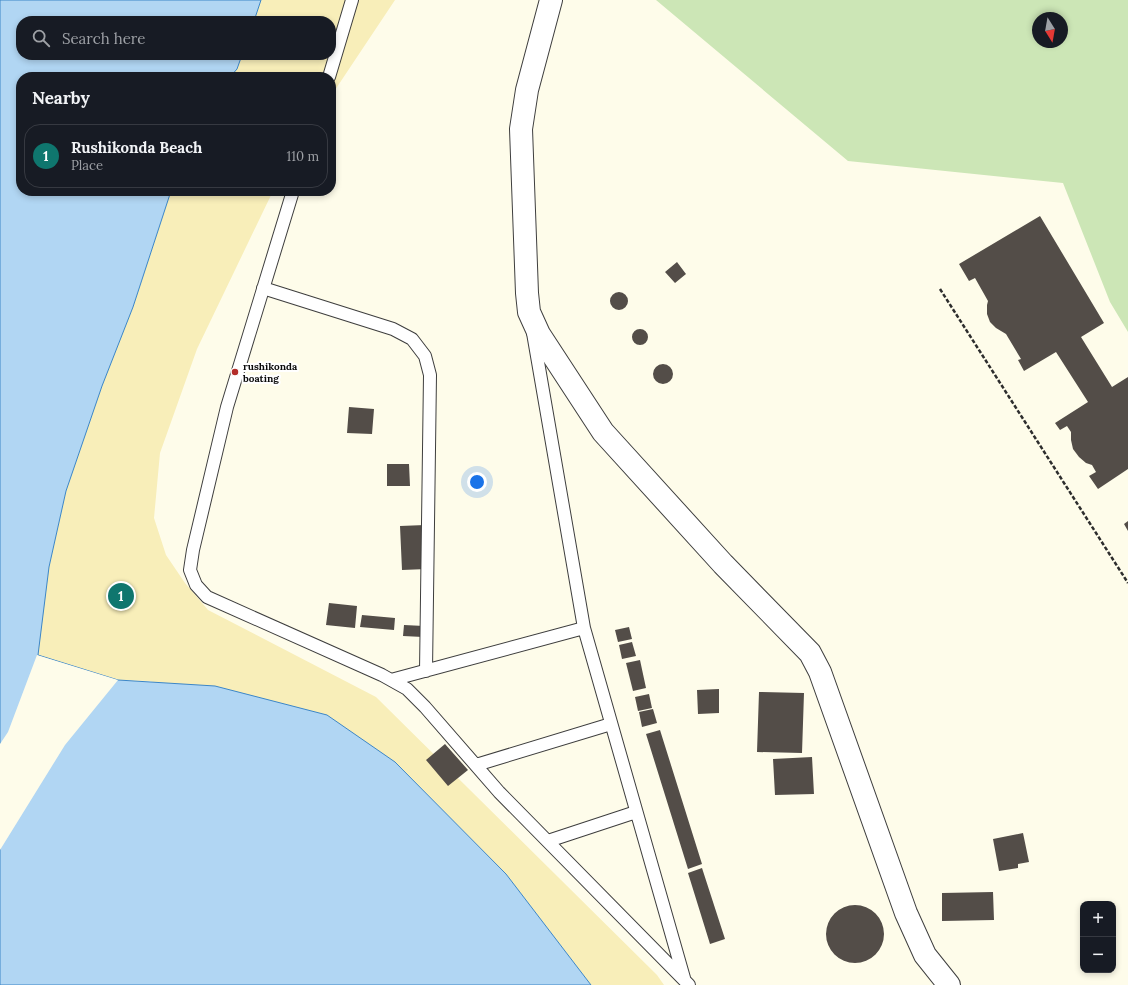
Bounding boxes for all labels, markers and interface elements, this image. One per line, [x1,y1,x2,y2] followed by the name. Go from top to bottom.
[1032,12,1068,48] north arrow
[16,16,336,60] search box
[30,27,52,49] icon: search
[62,29,145,48] text: Search here
[32,87,90,109] text: Nearby
[71,138,202,157] text: Rushikonda Beach
[43,148,49,165] text: 1
[286,148,319,165] text: 110 m
[71,157,103,174] text: Place
[242,360,298,385] place label: rushikonda boating
[230,367,240,377] marker: rushikonda boating
[467,472,487,492] your location
[108,581,134,611] pin: 1
[1080,901,1116,973] map controls
[1080,901,1116,937] button: +
[1080,937,1116,973] button: −

